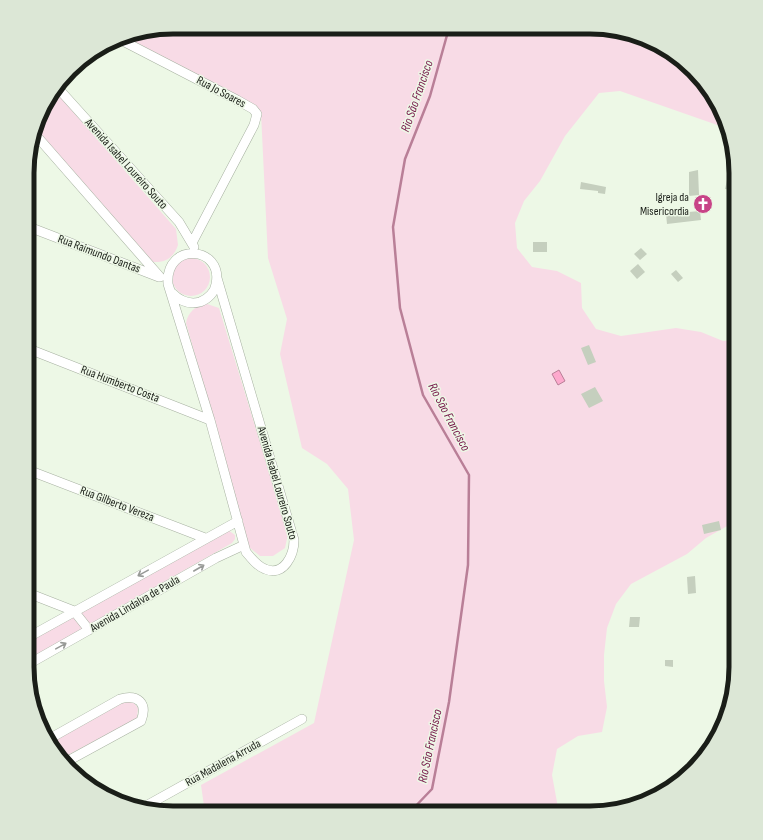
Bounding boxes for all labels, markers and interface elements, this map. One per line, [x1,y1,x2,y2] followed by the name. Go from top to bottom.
[397,57,437,134] water label: Rio São Francisco
[194,73,248,111] street label: Rua Jo Soares
[81,115,171,212] street label: Avenida Isabel Loureiro Souto
[640,190,689,219] place label: Igreja da Misericordia
[692,193,714,215] church icon: Igreja da Misericordia
[56,231,142,277] street label: Rua Raimundo Dantas
[79,362,162,406] street label: Rua Humberto Costa
[424,380,474,454] water label: Rio São Francisco
[253,424,300,541] street label: Avenida Isabel Loureiro Souto
[78,483,157,525] street label: Rua Gilberto Vereza
[193,563,205,571] one-way arrow
[137,569,149,577] one-way arrow
[87,572,183,636] street label: Avenida Lindalva de Paula
[55,641,67,649] one-way arrow
[414,707,446,784] water label: Rio São Francisco
[183,736,264,790] street label: Rua Madalena Arruda

